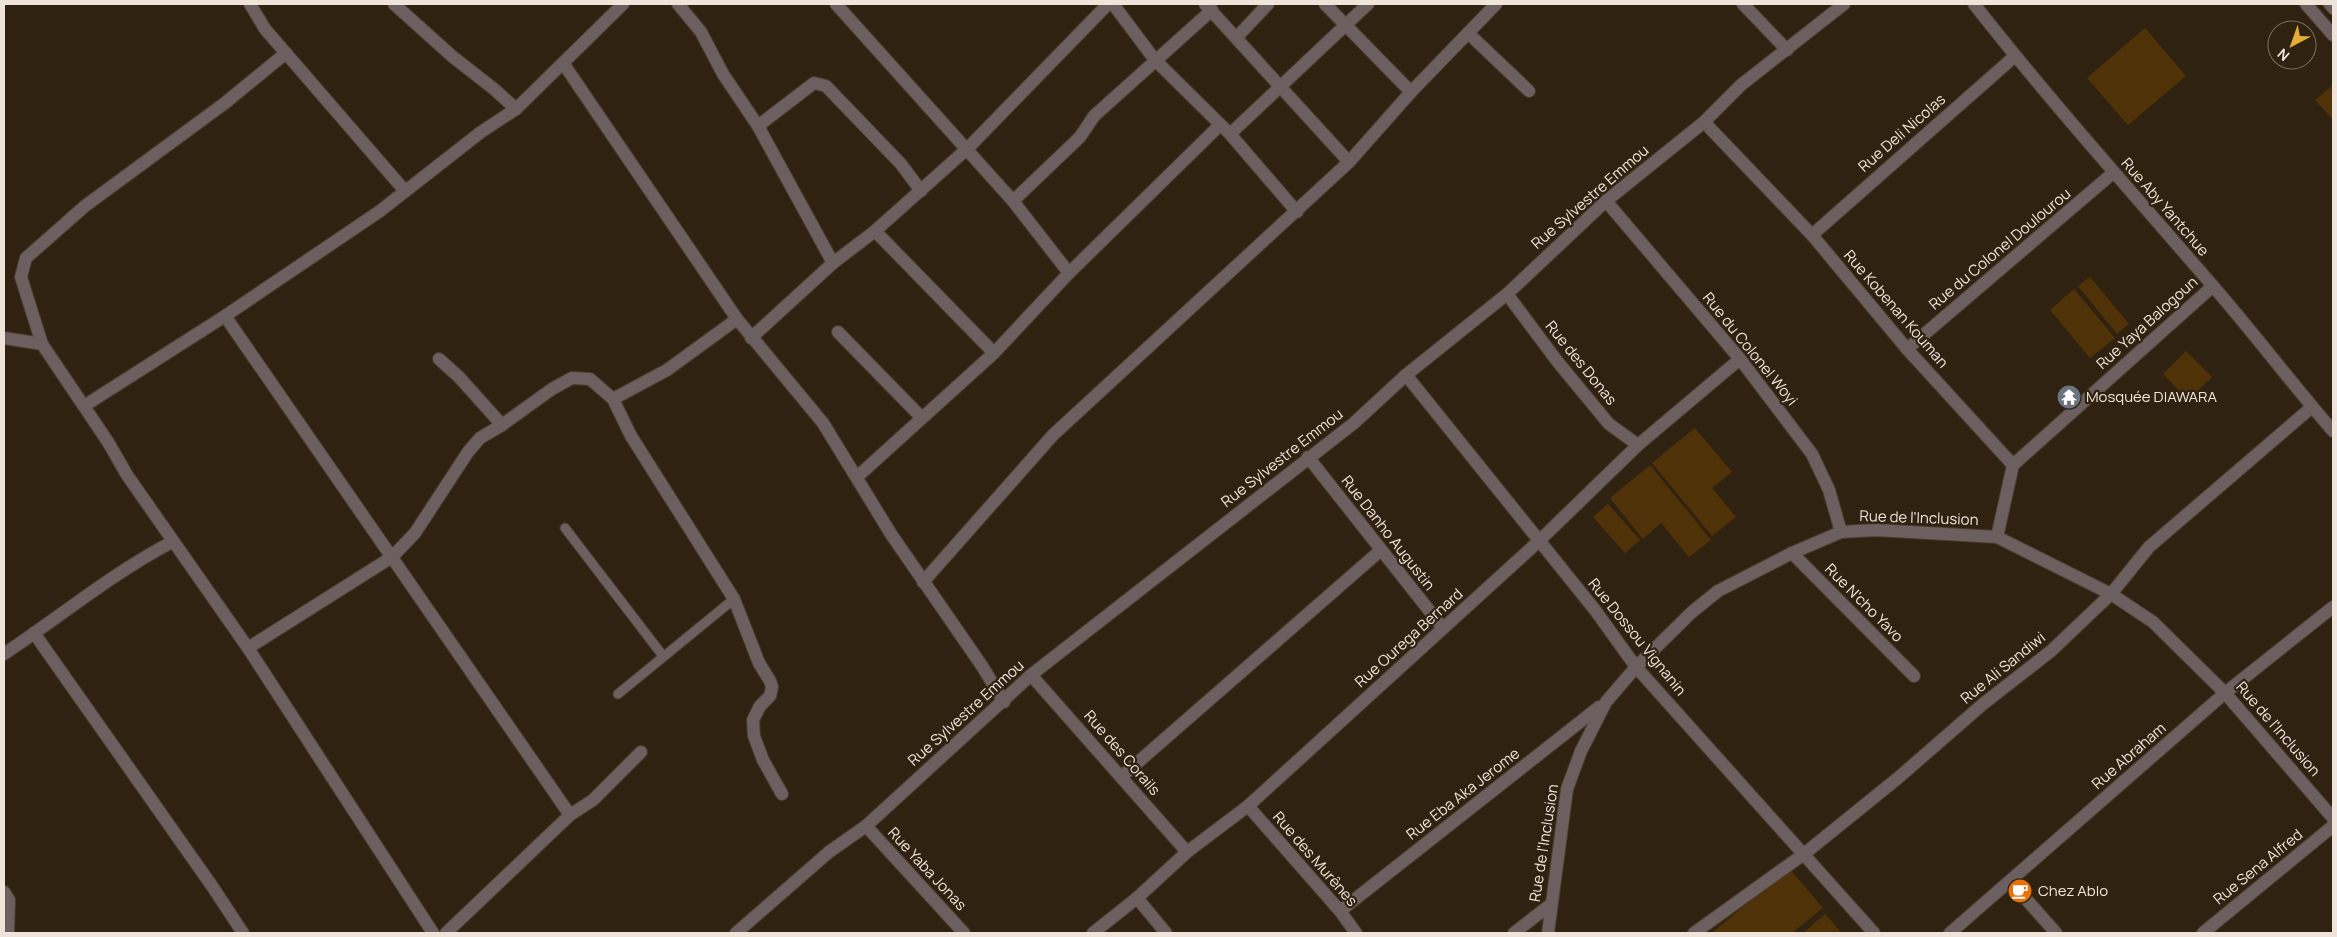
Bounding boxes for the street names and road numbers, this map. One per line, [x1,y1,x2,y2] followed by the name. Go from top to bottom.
[1853,89,1950,176] street label: Rue Deli Nicolas
[1526,140,1653,254] street label: Rue Sylvestre Emmou
[2117,153,2214,261] street label: Rue Aby Yantchue
[1924,183,2075,314] street label: Rue du Colonel Doulourou
[1839,245,1954,372] street label: Rue Kobenan Kouman
[2091,271,2202,374] street label: Rue Yaya Balogoun
[1698,288,1803,410] street label: Rue du Colonel Woyi
[1541,316,1622,409] street label: Rue des Donas
[1216,403,1347,512] street label: Rue Sylvestre Emmou
[1337,471,1440,595] street label: Rue Danho Augustin
[1859,505,1979,530] street label: Rue de l'Inclusion
[1821,559,1908,647] street label: Rue N'cho Yavo
[1584,574,1691,700] street label: Rue Dossou Vignanin
[1350,583,1467,692] street label: Rue Ourega Bernard
[1956,627,2050,708] street label: Rue Ali Sandiwi
[903,655,1028,770] street label: Rue Sylvestre Emmou
[2231,677,2325,781] street label: Rue de l'Inclusion
[1079,706,1165,800] street label: Rue des Corails
[2087,718,2170,794] street label: Rue Abraham
[1402,743,1524,845] street label: Rue Eba Aka Jerome
[1524,782,1563,903] street label: Rue de l'Inclusion
[1268,807,1363,911] street label: Rue des Murênes
[883,822,972,915] street label: Rue Yaba Jonas
[2209,824,2307,909] street label: Rue Sena Alfred

